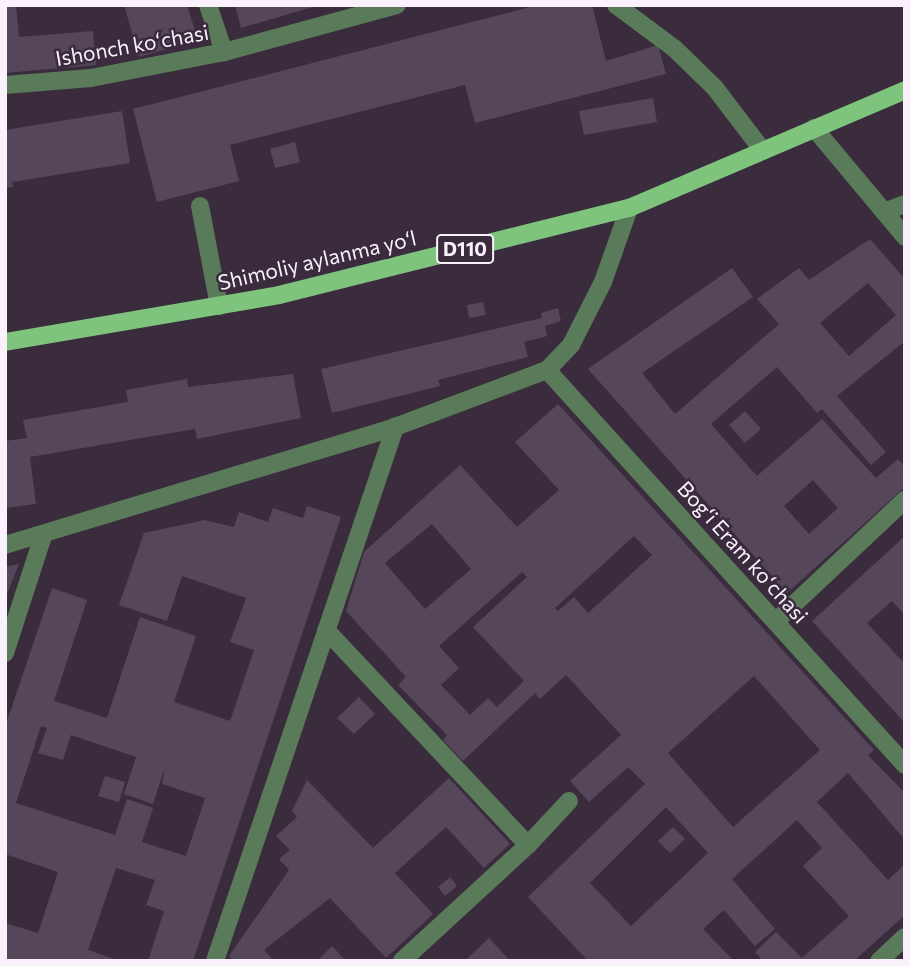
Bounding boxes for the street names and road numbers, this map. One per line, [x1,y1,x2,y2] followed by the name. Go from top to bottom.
[53,19,211,71] street label: Ishonch koʻchasi
[215,225,419,295] street label: Shimoliy aylanma yoʻl
[435,233,495,264] road number: D110
[673,476,813,628] street label: Bogʻi Eram koʻchasi

